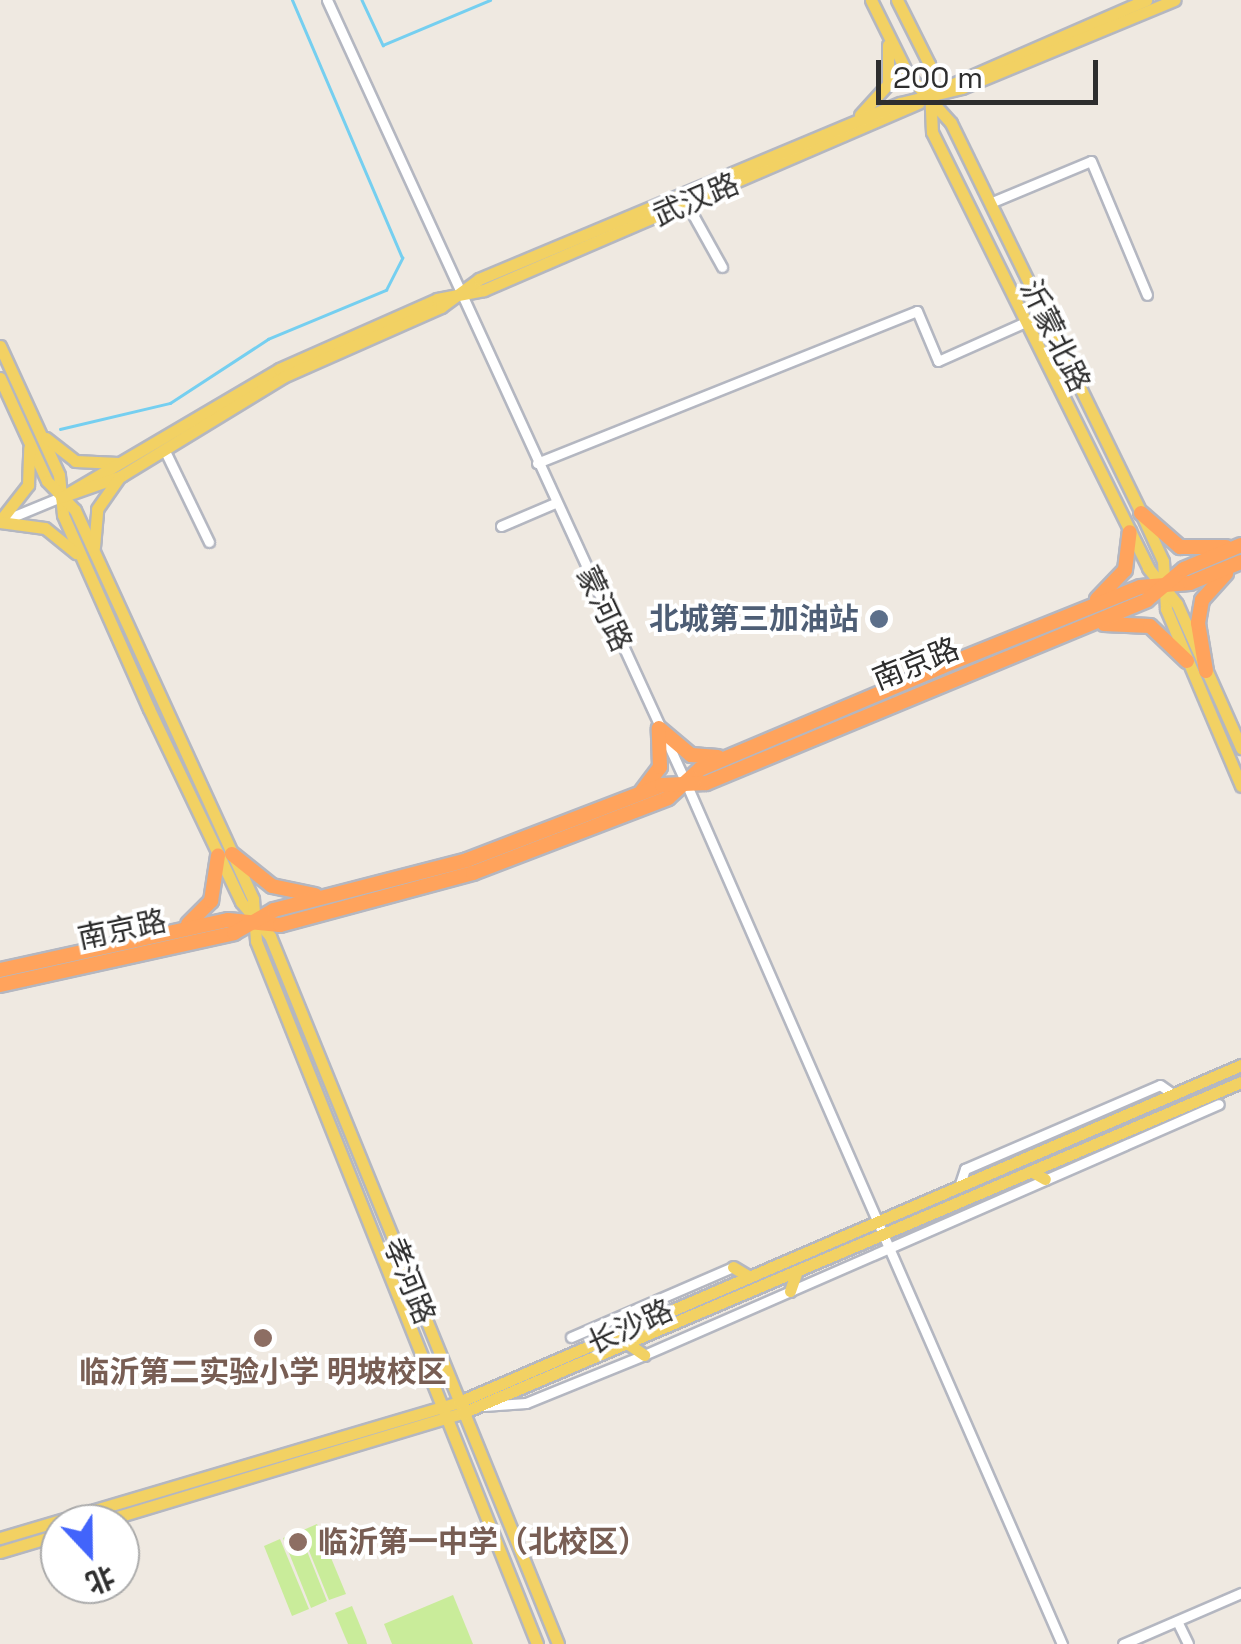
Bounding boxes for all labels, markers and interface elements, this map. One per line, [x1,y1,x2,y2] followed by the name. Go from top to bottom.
[881,40,1104,102] scale bar
[893,58,983,97] text: 200 m
[648,166,744,234] street label: 武汉路
[1013,274,1097,398] street label: 沂蒙北路
[569,561,639,657] street label: 蒙河路
[649,601,859,637] place label: 北城第三加油站
[868,608,890,630] marker: 北城第三加油站
[868,630,964,698] street label: 南京路
[74,903,170,957] street label: 南京路
[375,1233,443,1329] street label: 孝河路
[582,1292,678,1362] street label: 长沙路
[252,1327,274,1349] marker: 临沂第二实验小学 明坡校区
[79,1354,447,1390] place label: 临沂第二实验小学 明坡校区
[40,1504,140,1604] north arrow
[318,1524,648,1560] place label: 临沂第一中学（北校区）
[287,1531,309,1553] marker: 临沂第一中学（北校区）
[81,1558,120,1602] text: 北

